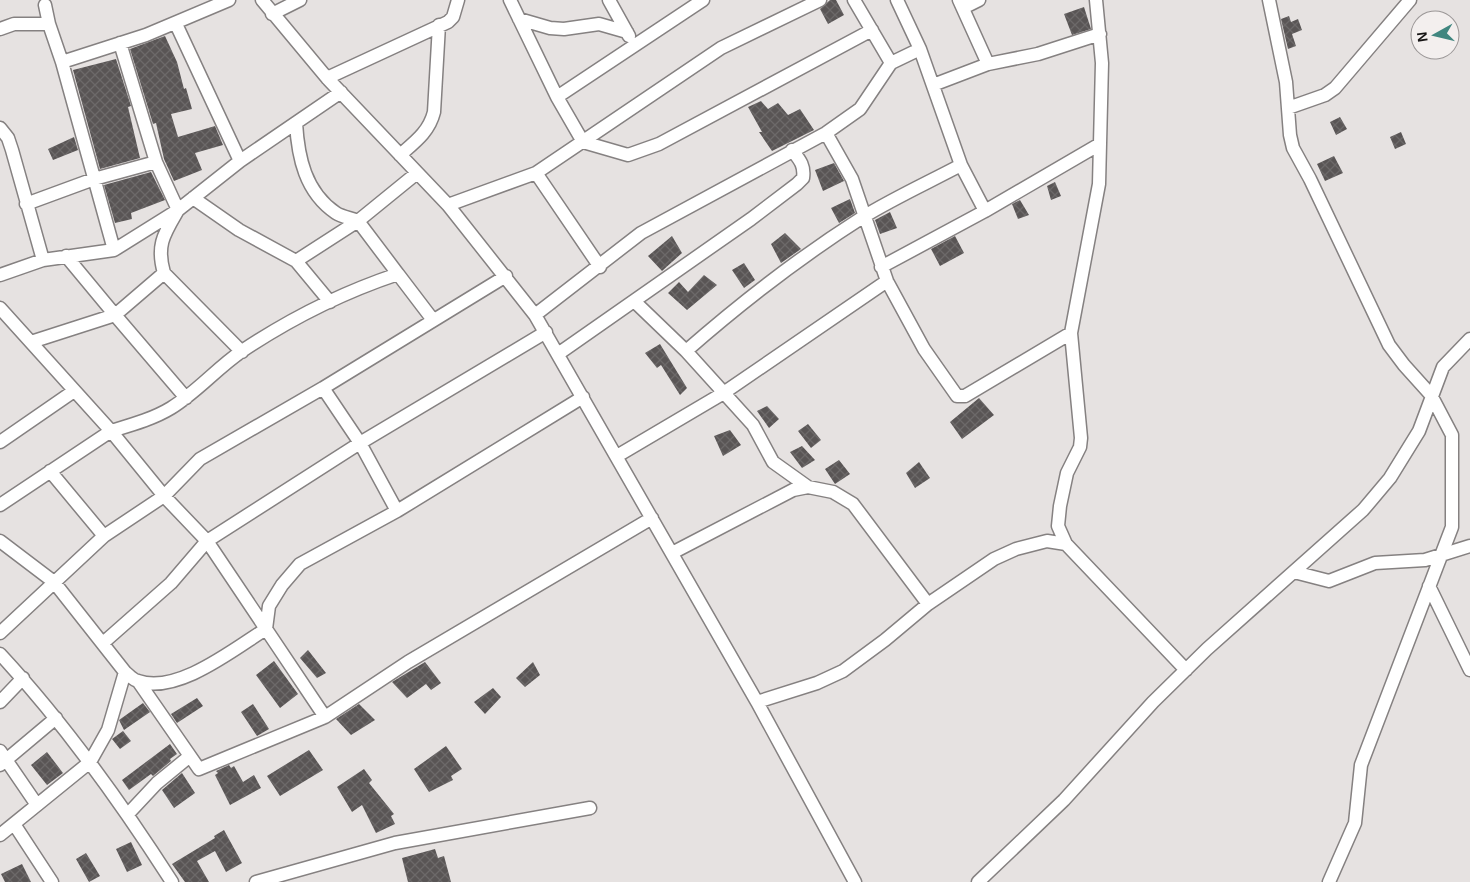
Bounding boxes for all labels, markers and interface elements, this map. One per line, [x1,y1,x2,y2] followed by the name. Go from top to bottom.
[1410,10,1460,60] north arrow
[1413,31,1431,43] text: N

